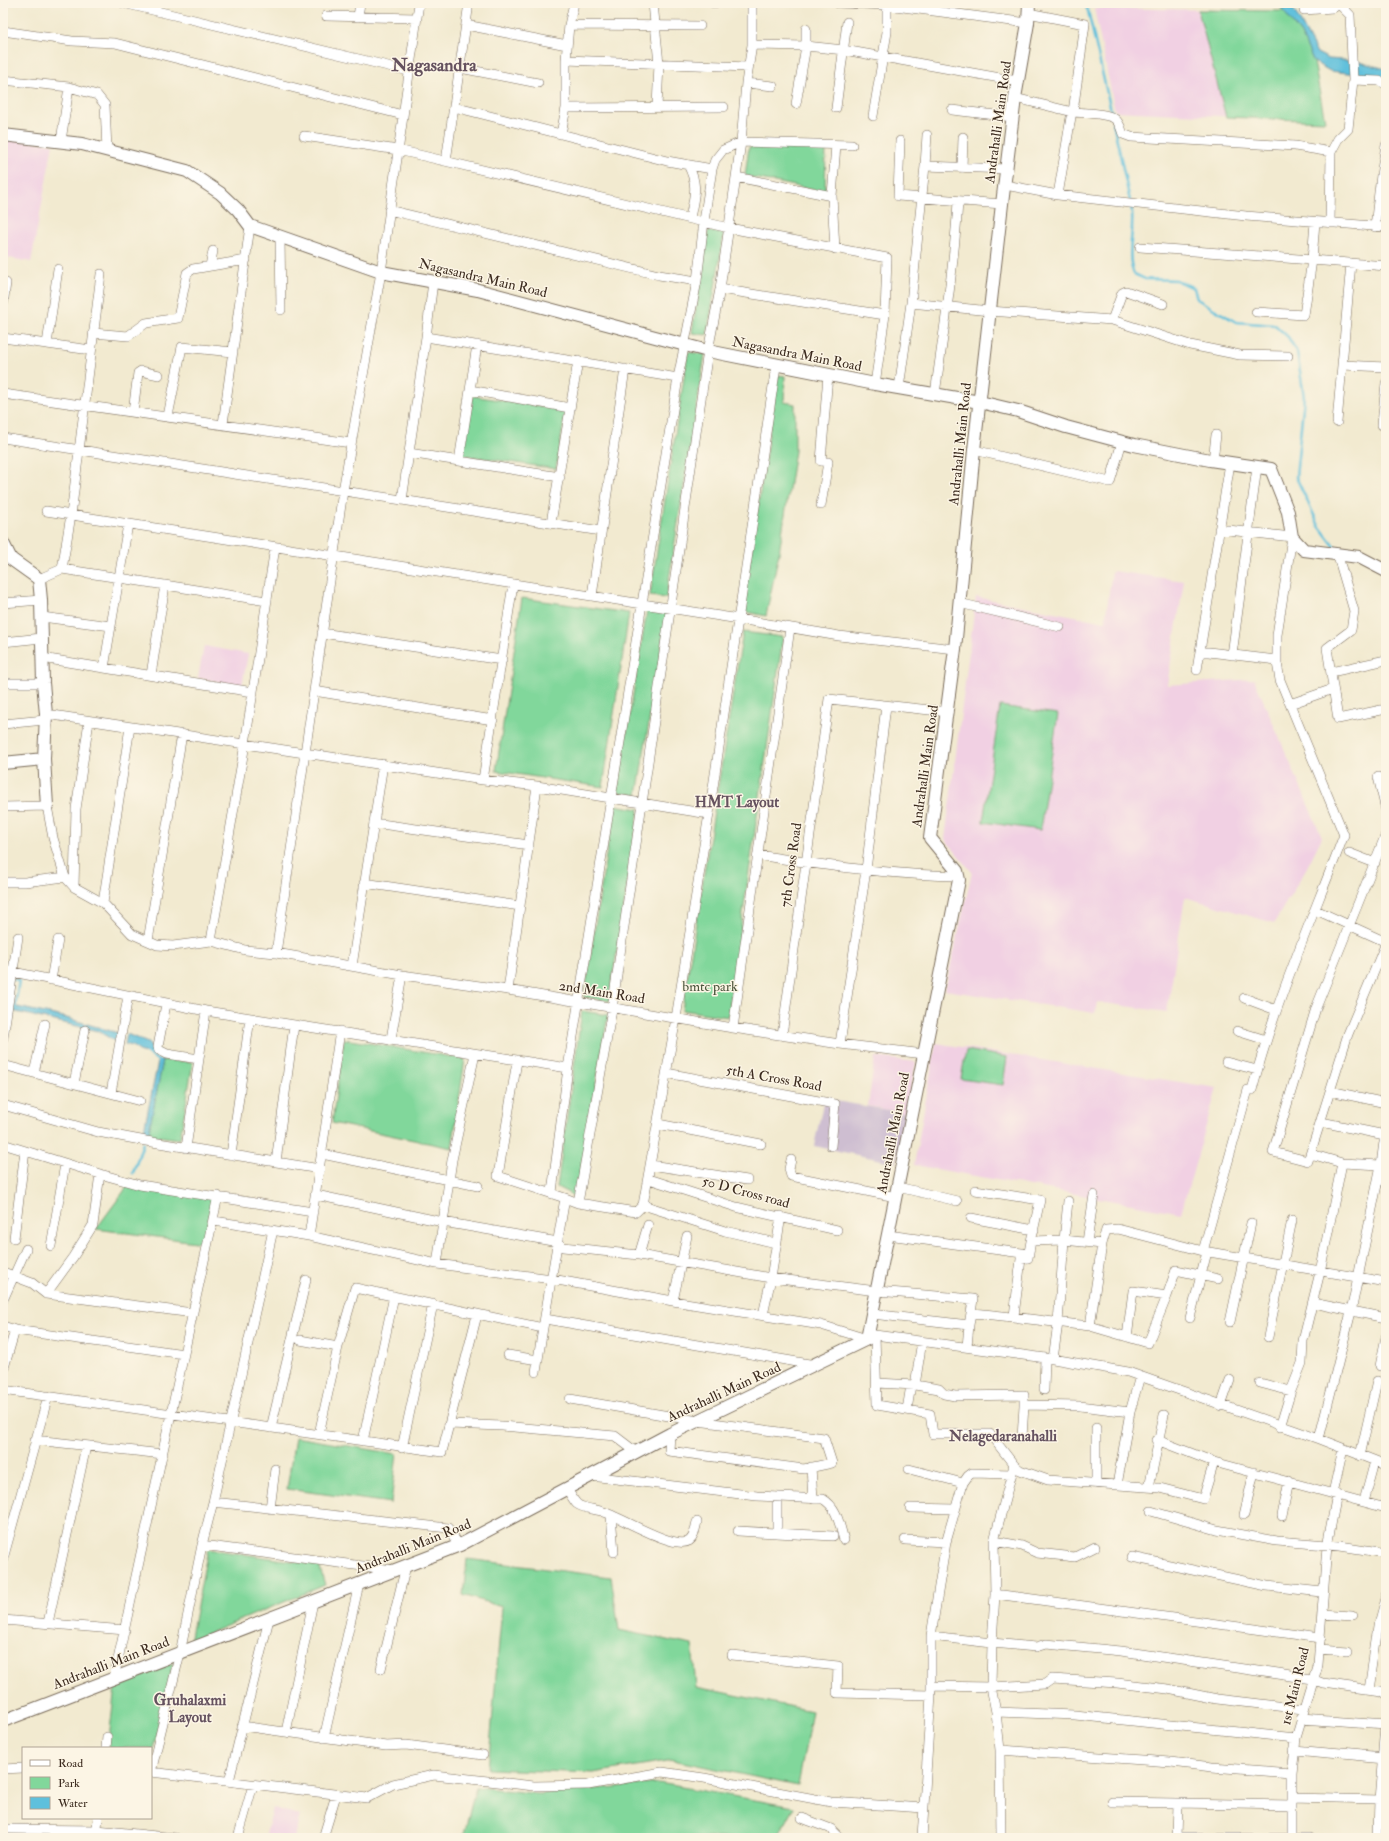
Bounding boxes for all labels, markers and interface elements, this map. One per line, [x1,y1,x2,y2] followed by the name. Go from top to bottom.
[390,54,477,77] district label: Nagasandra
[981,60,1015,185] street label: Andrahalli Main Road
[417,255,549,301] street label: Nagasandra Main Road
[731,333,863,375] street label: Nagasandra Main Road
[945,382,975,507] street label: Andrahalli Main Road
[908,704,942,829] street label: Andrahalli Main Road
[695,793,779,813] district label: HMT Layout
[777,822,805,908] street label: 7th Cross Road
[558,977,646,1007] street label: 2nd Main Road
[682,978,738,996] park label: bmtc park
[725,1061,823,1095] street label: 5th A Cross Road
[873,1071,913,1196] street label: Andrahalli Main Road
[701,1172,792,1212] street label: 50 D Cross road
[664,1358,784,1426] street label: Andrahalli Main Road
[948,1427,1057,1447] district label: Nelagedaranahalli
[352,1515,473,1577] street label: Andrahalli Main Road
[49,1633,172,1693] street label: Andrahalli Main Road
[1277,1645,1313,1727] street label: 1st Main Road
[154,1691,226,1728] district label: Gruhalaxmi Layout
[22,1747,152,1819] legend
[58,1756,83,1771] text: Road
[58,1776,80,1791] text: Park
[57,1796,88,1811] text: Water

